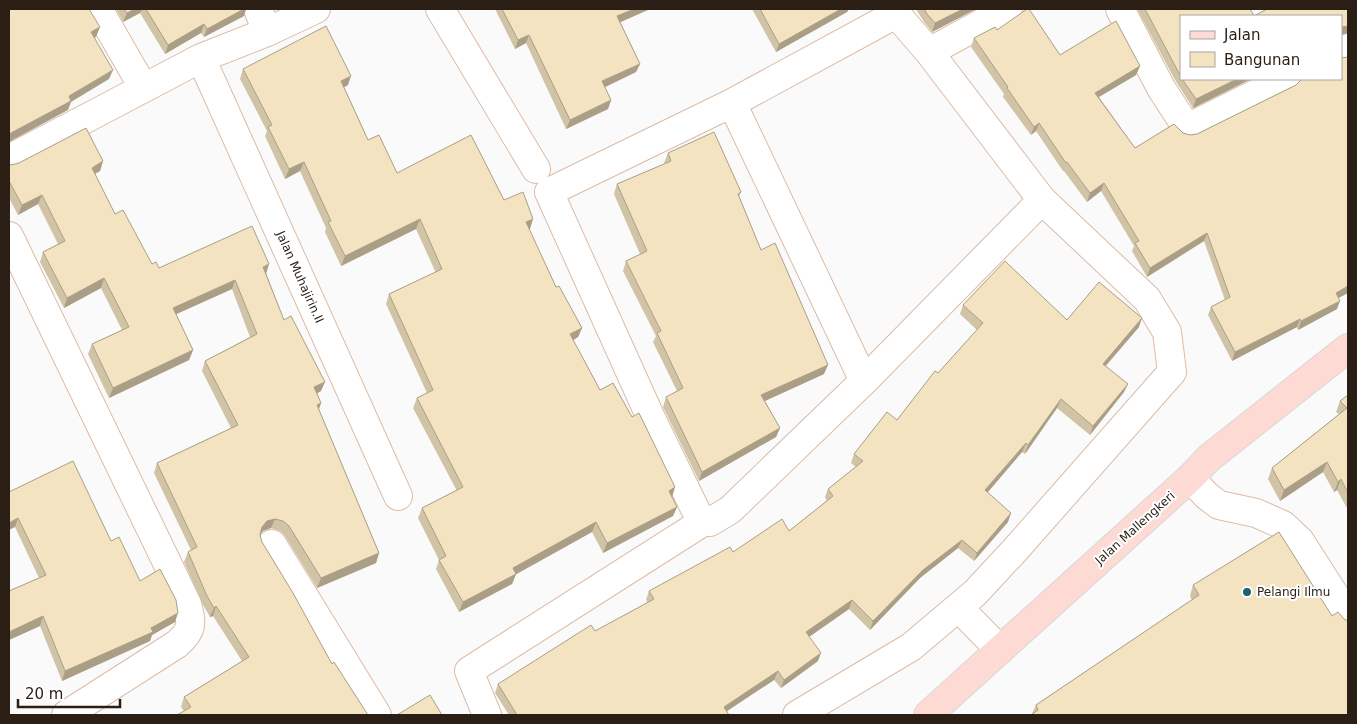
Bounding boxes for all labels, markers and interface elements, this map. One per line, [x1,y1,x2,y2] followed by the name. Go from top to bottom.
[1180,15,1342,80] legend
[1223,26,1260,44] text: Jalan
[1224,51,1300,69] text: Bangunan
[273,228,327,325] street label: Jalan Muhajirin.II
[1092,489,1178,568] street label: Jalan Mallengkeri
[1257,585,1330,599] place label: Pelangi Ilmu
[1241,586,1253,598] marker: Pelangi Ilmu
[18,676,120,708] scale bar
[25,685,63,703] text: 20 m

